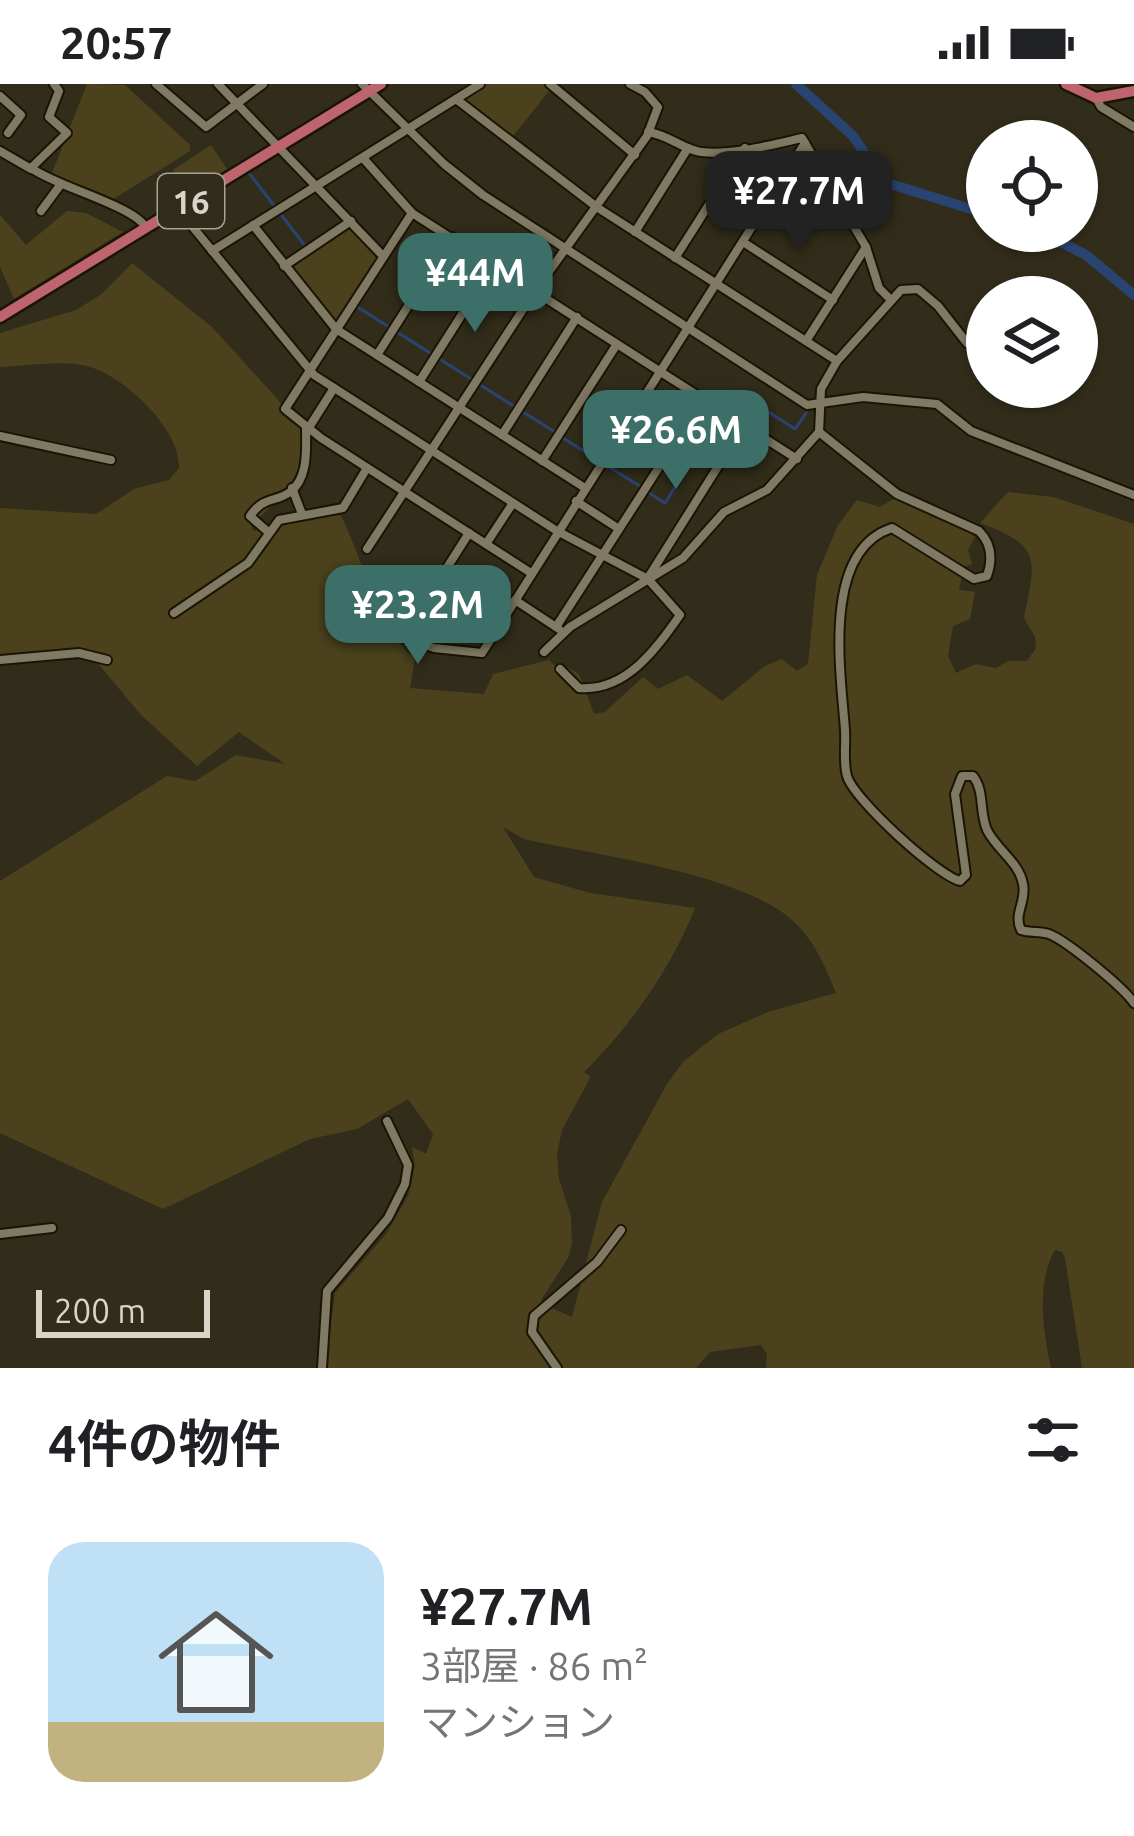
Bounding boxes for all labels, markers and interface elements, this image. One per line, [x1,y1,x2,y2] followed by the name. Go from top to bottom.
[60,17,173,68] text: 20:57
[966,120,1098,408] map controls
[966,120,1098,252] button: locate
[701,151,897,253] pin: ¥27.7M
[733,168,865,211] text: ¥27.7M
[158,174,224,228] road number: 16
[404,233,546,335] pin: ¥44M
[425,250,525,293] text: ¥44M
[966,276,1098,408] button: layers
[578,390,774,492] pin: ¥26.6M
[610,407,742,450] text: ¥26.6M
[320,565,516,667] pin: ¥23.2M
[352,582,484,625] text: ¥23.2M
[36,1284,210,1337] scale bar
[54,1292,146,1329] text: 200 m
[1020,1407,1086,1473] icon: filters
[48,1414,281,1472] text: 4件の物件
[420,1577,593,1635] text: ¥27.7M
[144,1590,288,1734] icon: home
[420,1644,648,1687] text: 3部屋 · 86 m²
[420,1700,615,1743] text: マンション

